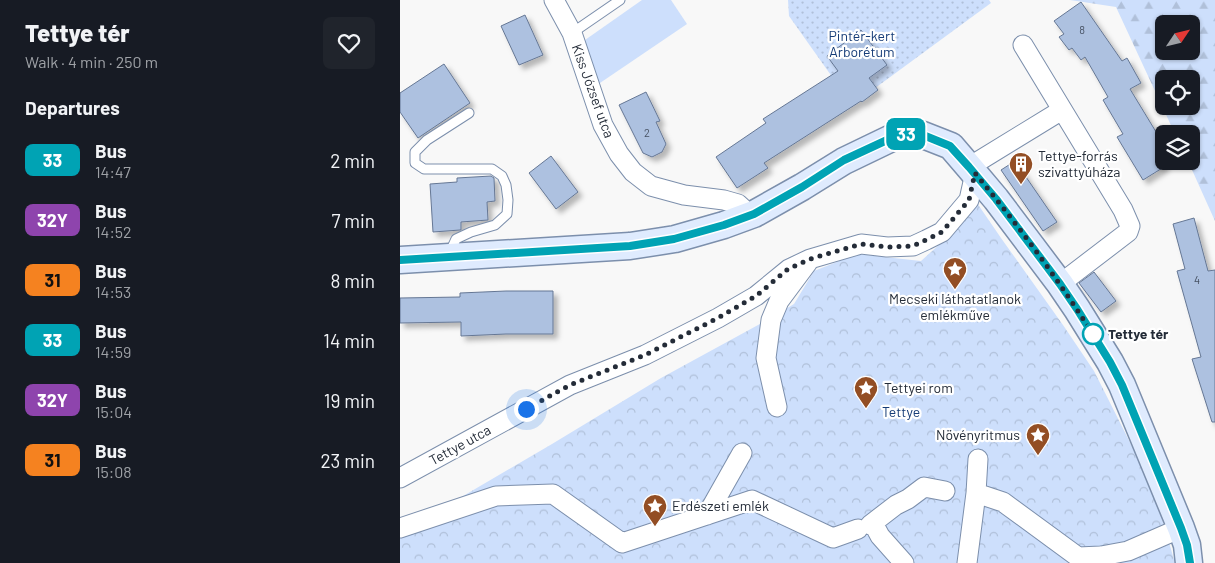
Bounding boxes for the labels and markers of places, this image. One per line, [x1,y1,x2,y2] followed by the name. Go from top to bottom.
[1038,147,1120,180] place label: Tettye-forrás szivattyúháza
[1008,151,1034,185] building icon: Tettye-forrás szivattyúháza
[942,256,968,290] place icon: Mecseki láthatatlanok emlékműve
[889,290,1021,323] place label: Mecseki láthatatlanok emlékműve
[1082,323,1104,345] marker: Tettye tér
[1108,325,1169,342] place label: Tettye tér
[853,375,879,409] place icon: Tettyei rom
[884,379,953,396] place label: Tettyei rom
[1025,422,1051,456] place icon: Növényritmus
[936,426,1020,443] place label: Növényritmus
[642,493,668,527] place icon: Erdészeti emlék
[672,497,769,514] place label: Erdészeti emlék

